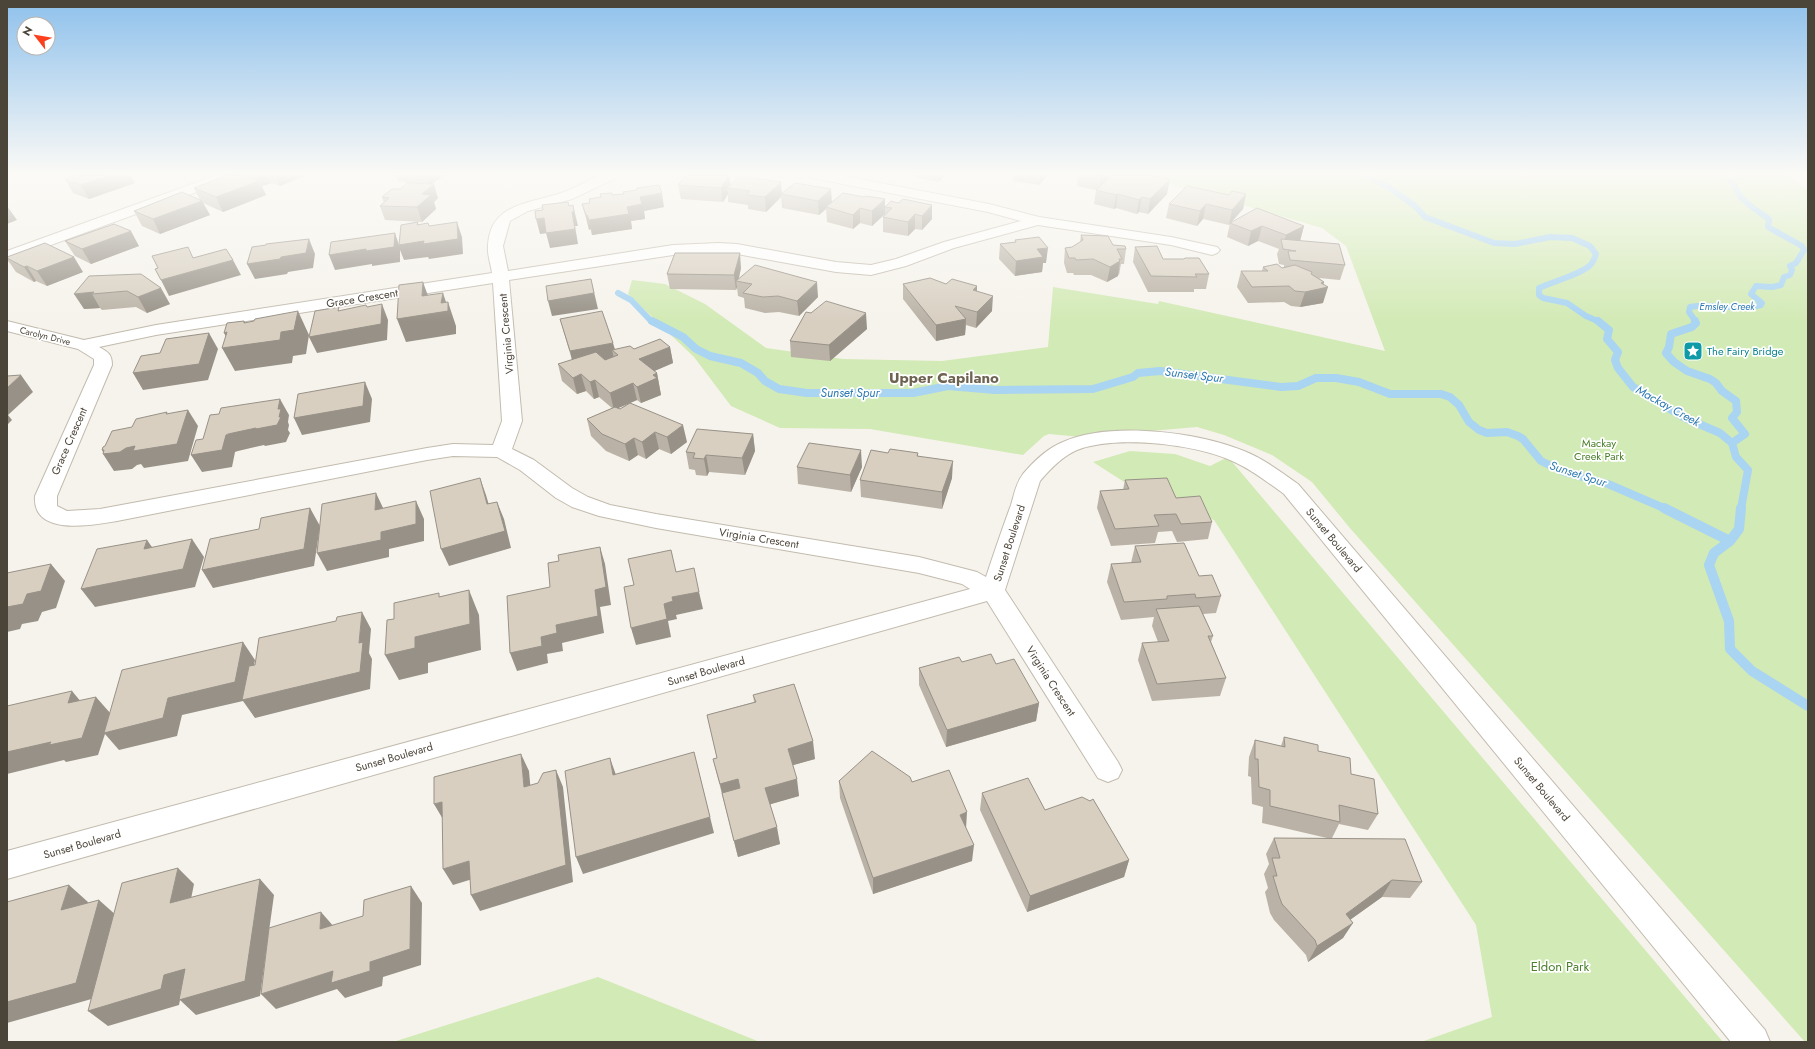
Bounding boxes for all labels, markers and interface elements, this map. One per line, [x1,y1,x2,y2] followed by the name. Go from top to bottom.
[16,16,56,56] north arrow
[18,23,37,39] text: N
[325,284,399,312] street label: Grace Crescent
[494,293,517,375] street label: Virginia Crescent
[1699,299,1755,314] water label: Emsley Creek
[18,323,72,348] street label: Carolyn Drive
[1682,340,1704,362] place icon: The Fairy Bridge
[1707,343,1784,359] place label: The Fairy Bridge
[1164,362,1225,388] water label: Sunset Spur
[889,367,999,389] district label: Upper Capilano
[1633,381,1704,432] water label: Mackay Creek
[821,384,880,402] water label: Sunset Spur
[47,404,91,477] street label: Grace Crescent
[1574,435,1624,464] park label: Mackay Creek Park
[1547,456,1610,492] water label: Sunset Spur
[989,503,1029,583] street label: Sunset Boulevard
[1302,504,1366,576] street label: Sunset Boulevard
[718,524,800,552] street label: Virginia Crescent
[1022,643,1080,719] street label: Virginia Crescent
[665,652,747,690] street label: Sunset Boulevard
[353,738,435,776] street label: Sunset Boulevard
[1510,753,1574,825] street label: Sunset Boulevard
[41,825,123,863] street label: Sunset Boulevard
[1531,957,1590,976] park label: Eldon Park

